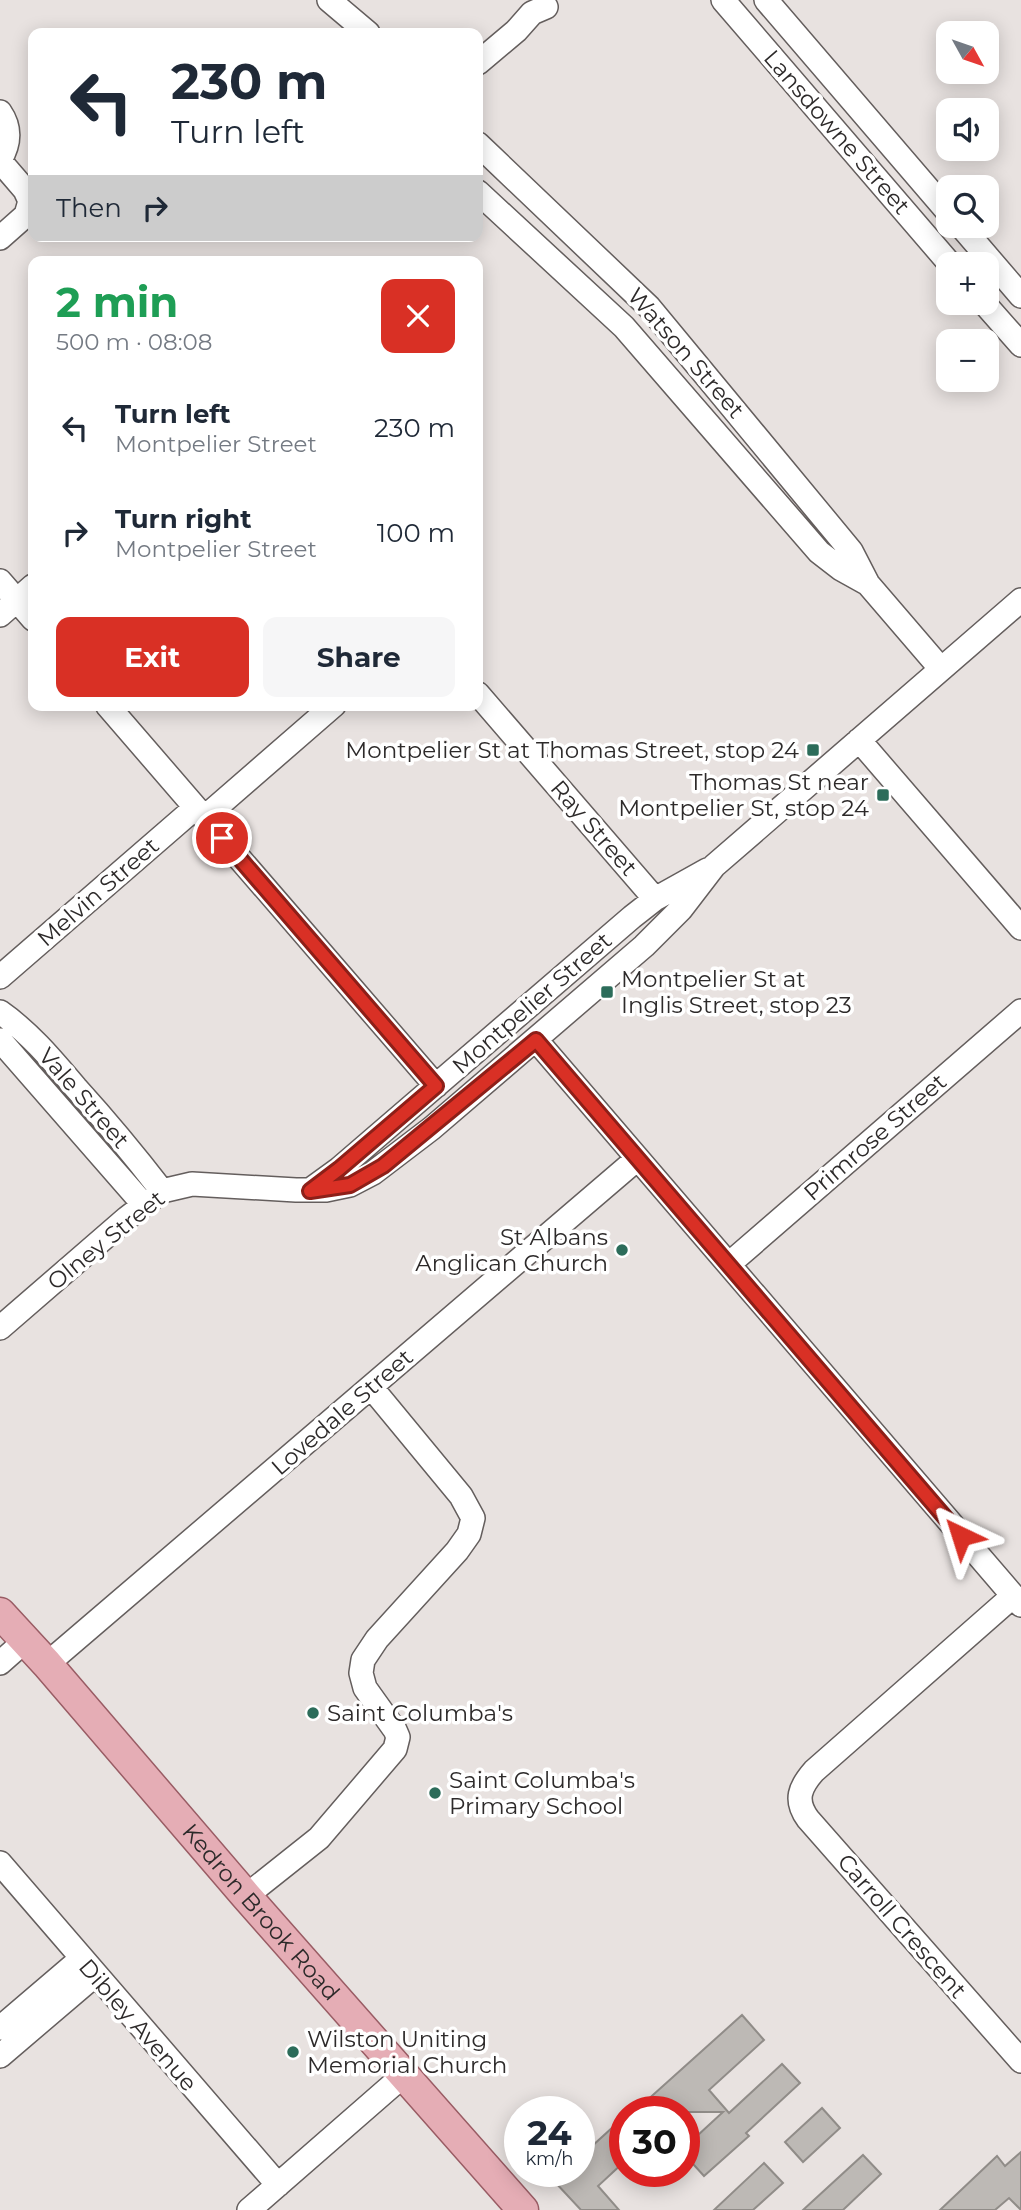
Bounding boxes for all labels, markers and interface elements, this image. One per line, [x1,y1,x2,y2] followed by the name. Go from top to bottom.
[936,21,999,84] north arrow
[936,21,999,392] map controls
[758,44,916,220] street label: Lansdowne Street
[171,52,327,111] text: 230 m
[56,56,147,147] icon: left
[936,98,999,161] button: sound
[171,112,305,151] text: Turn left
[936,175,999,238] button: search
[136,189,174,227] icon: right
[56,192,122,224] text: Then
[936,252,999,315] button: +
[56,276,178,328] text: 2 min
[381,279,455,353] button: close
[622,282,750,424] street label: Watson Street
[56,328,212,356] text: 500 m · 08:08
[936,329,999,392] button: −
[115,398,231,430] text: Turn left
[56,409,94,447] icon: left
[374,412,455,444] text: 230 m
[115,430,317,458] text: Montpelier Street
[115,503,251,535] text: Turn right
[56,514,94,552] icon: right
[377,517,455,549] text: 100 m
[115,535,317,563] text: Montpelier Street
[56,617,249,697] button: Exit
[263,617,455,697] button: Share
[345,736,799,764] place label: Montpelier St at Thomas Street, stop 24
[805,742,821,758] marker: Montpelier St at Thomas Street, stop 24
[618,768,869,822] place label: Thomas St near Montpelier St, stop 24
[545,774,643,882] street label: Ray Street
[875,787,891,803] marker: Thomas St near Montpelier St, stop 24
[192,808,252,868] pin
[203,819,241,857] icon: arrive
[32,832,164,952] street label: Melvin Street
[447,926,617,1080] street label: Montpelier Street
[621,965,852,1019] place label: Montpelier St at Inglis Street, stop 23
[599,984,615,1000] marker: Montpelier St at Inglis Street, stop 23
[33,1042,135,1154] street label: Vale Street
[798,1067,952,1207] street label: Primrose Street
[42,1184,170,1296] street label: Olney Street
[415,1223,608,1277] place label: St Albans Anglican Church
[614,1242,630,1258] marker: St Albans Anglican Church
[266,1343,418,1481] street label: Lovedale Street
[924,1499,998,1573] position arrow
[327,1699,513,1727] place label: Saint Columba's
[305,1705,321,1721] marker: Saint Columba's
[449,1766,635,1820] place label: Saint Columba's Primary School
[427,1785,443,1801] marker: Saint Columba's Primary School
[176,1818,346,2006] street label: Kedron Brook Road
[832,1848,972,2004] street label: Carroll Crescent
[73,1953,203,2097] street label: Dibley Avenue
[307,2025,507,2079] place label: Wilston Uniting Memorial Church
[285,2044,301,2060] marker: Wilston Uniting Memorial Church
[609,2096,700,2187] speed limit sign: 30
[527,2111,572,2154] text: 24
[525,2148,574,2170] text: km/h

